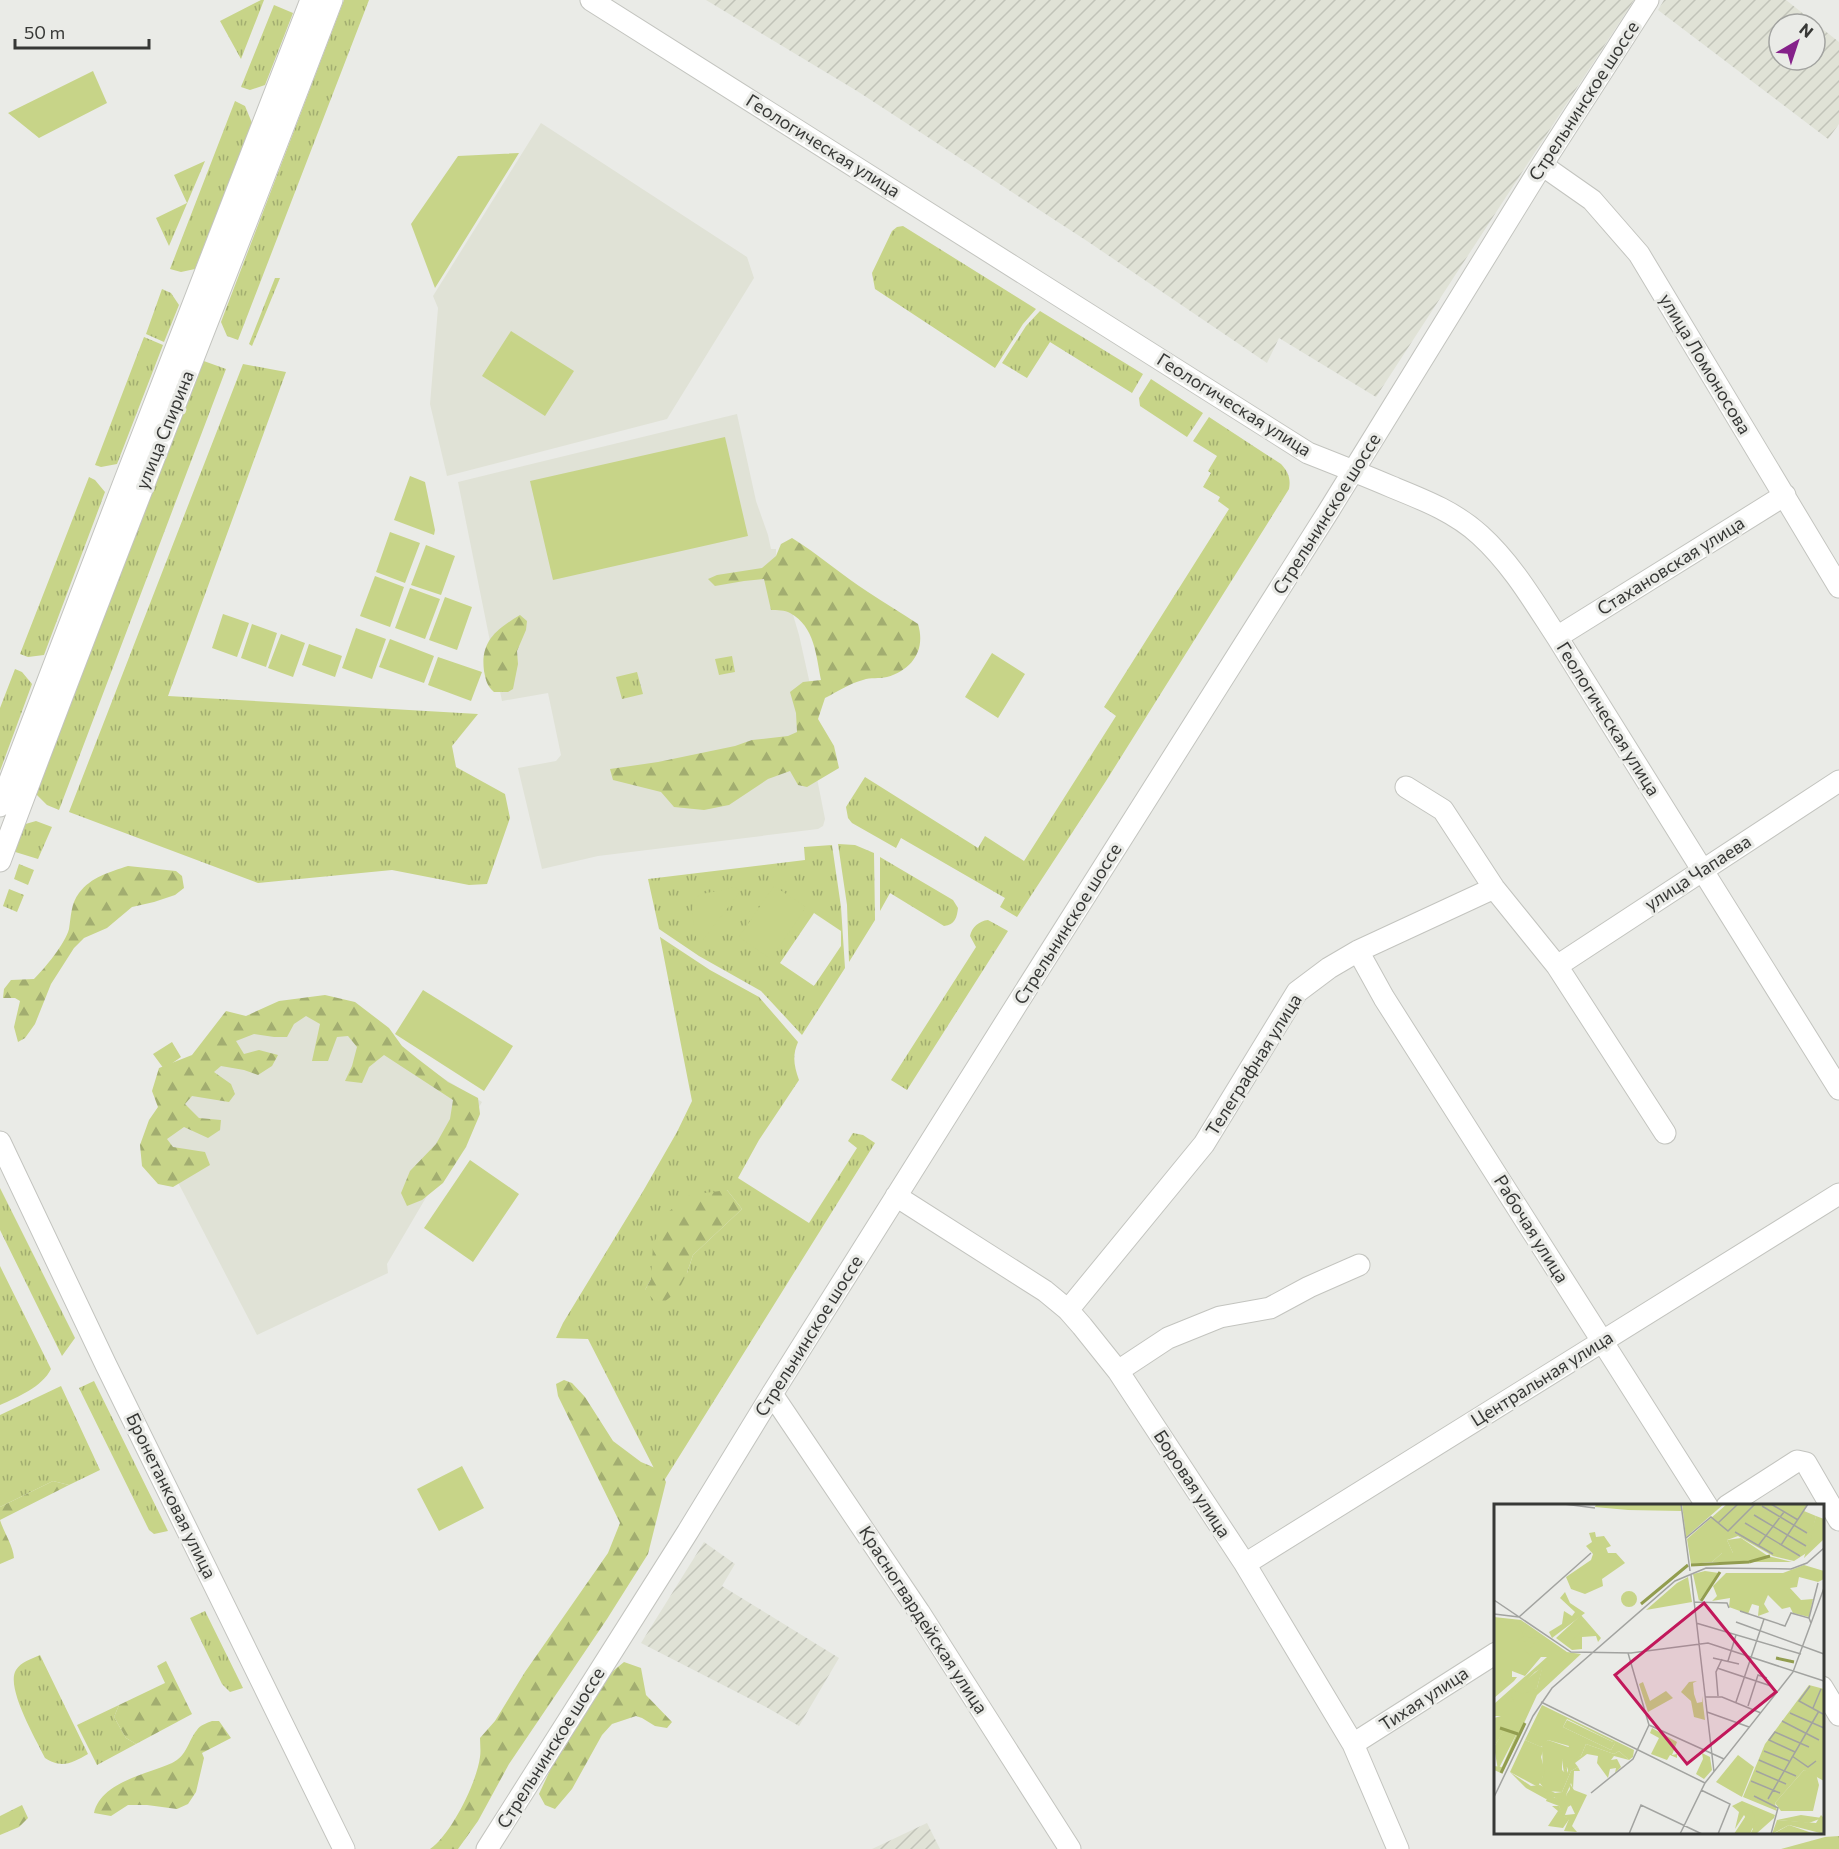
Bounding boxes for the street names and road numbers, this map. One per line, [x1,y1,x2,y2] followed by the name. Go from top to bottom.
[1523,17,1643,184] street label: Стрельнинское шоссе
[743,89,905,201] street label: Геологическая улица
[1655,289,1756,438] street label: улица Ломоносова
[1154,348,1316,460] street label: Геологическая улица
[130,367,198,492] street label: улица Спирина
[1268,429,1385,598] street label: Стрельнинское шоссе
[1593,511,1748,619] street label: Стахановская улица
[1553,637,1665,799] street label: Геологическая улица
[1640,830,1755,915] street label: улица Чапаева
[1009,839,1126,1008] street label: Стрельнинское шоссе
[1201,989,1306,1140] street label: Телеграфная улица
[1490,1170,1574,1287] street label: Рабочая улица
[750,1251,867,1420] street label: Стрельнинское шоссе
[1466,1326,1617,1431] street label: Центральная улица
[122,1409,222,1582] street label: Бронетанковая улица
[1150,1425,1236,1542] street label: Боровая улица
[855,1521,993,1717] street label: Красногвардейская улица
[1375,1661,1472,1735] street label: Тихая улица
[492,1663,609,1832] street label: Стрельнинское шоссе

